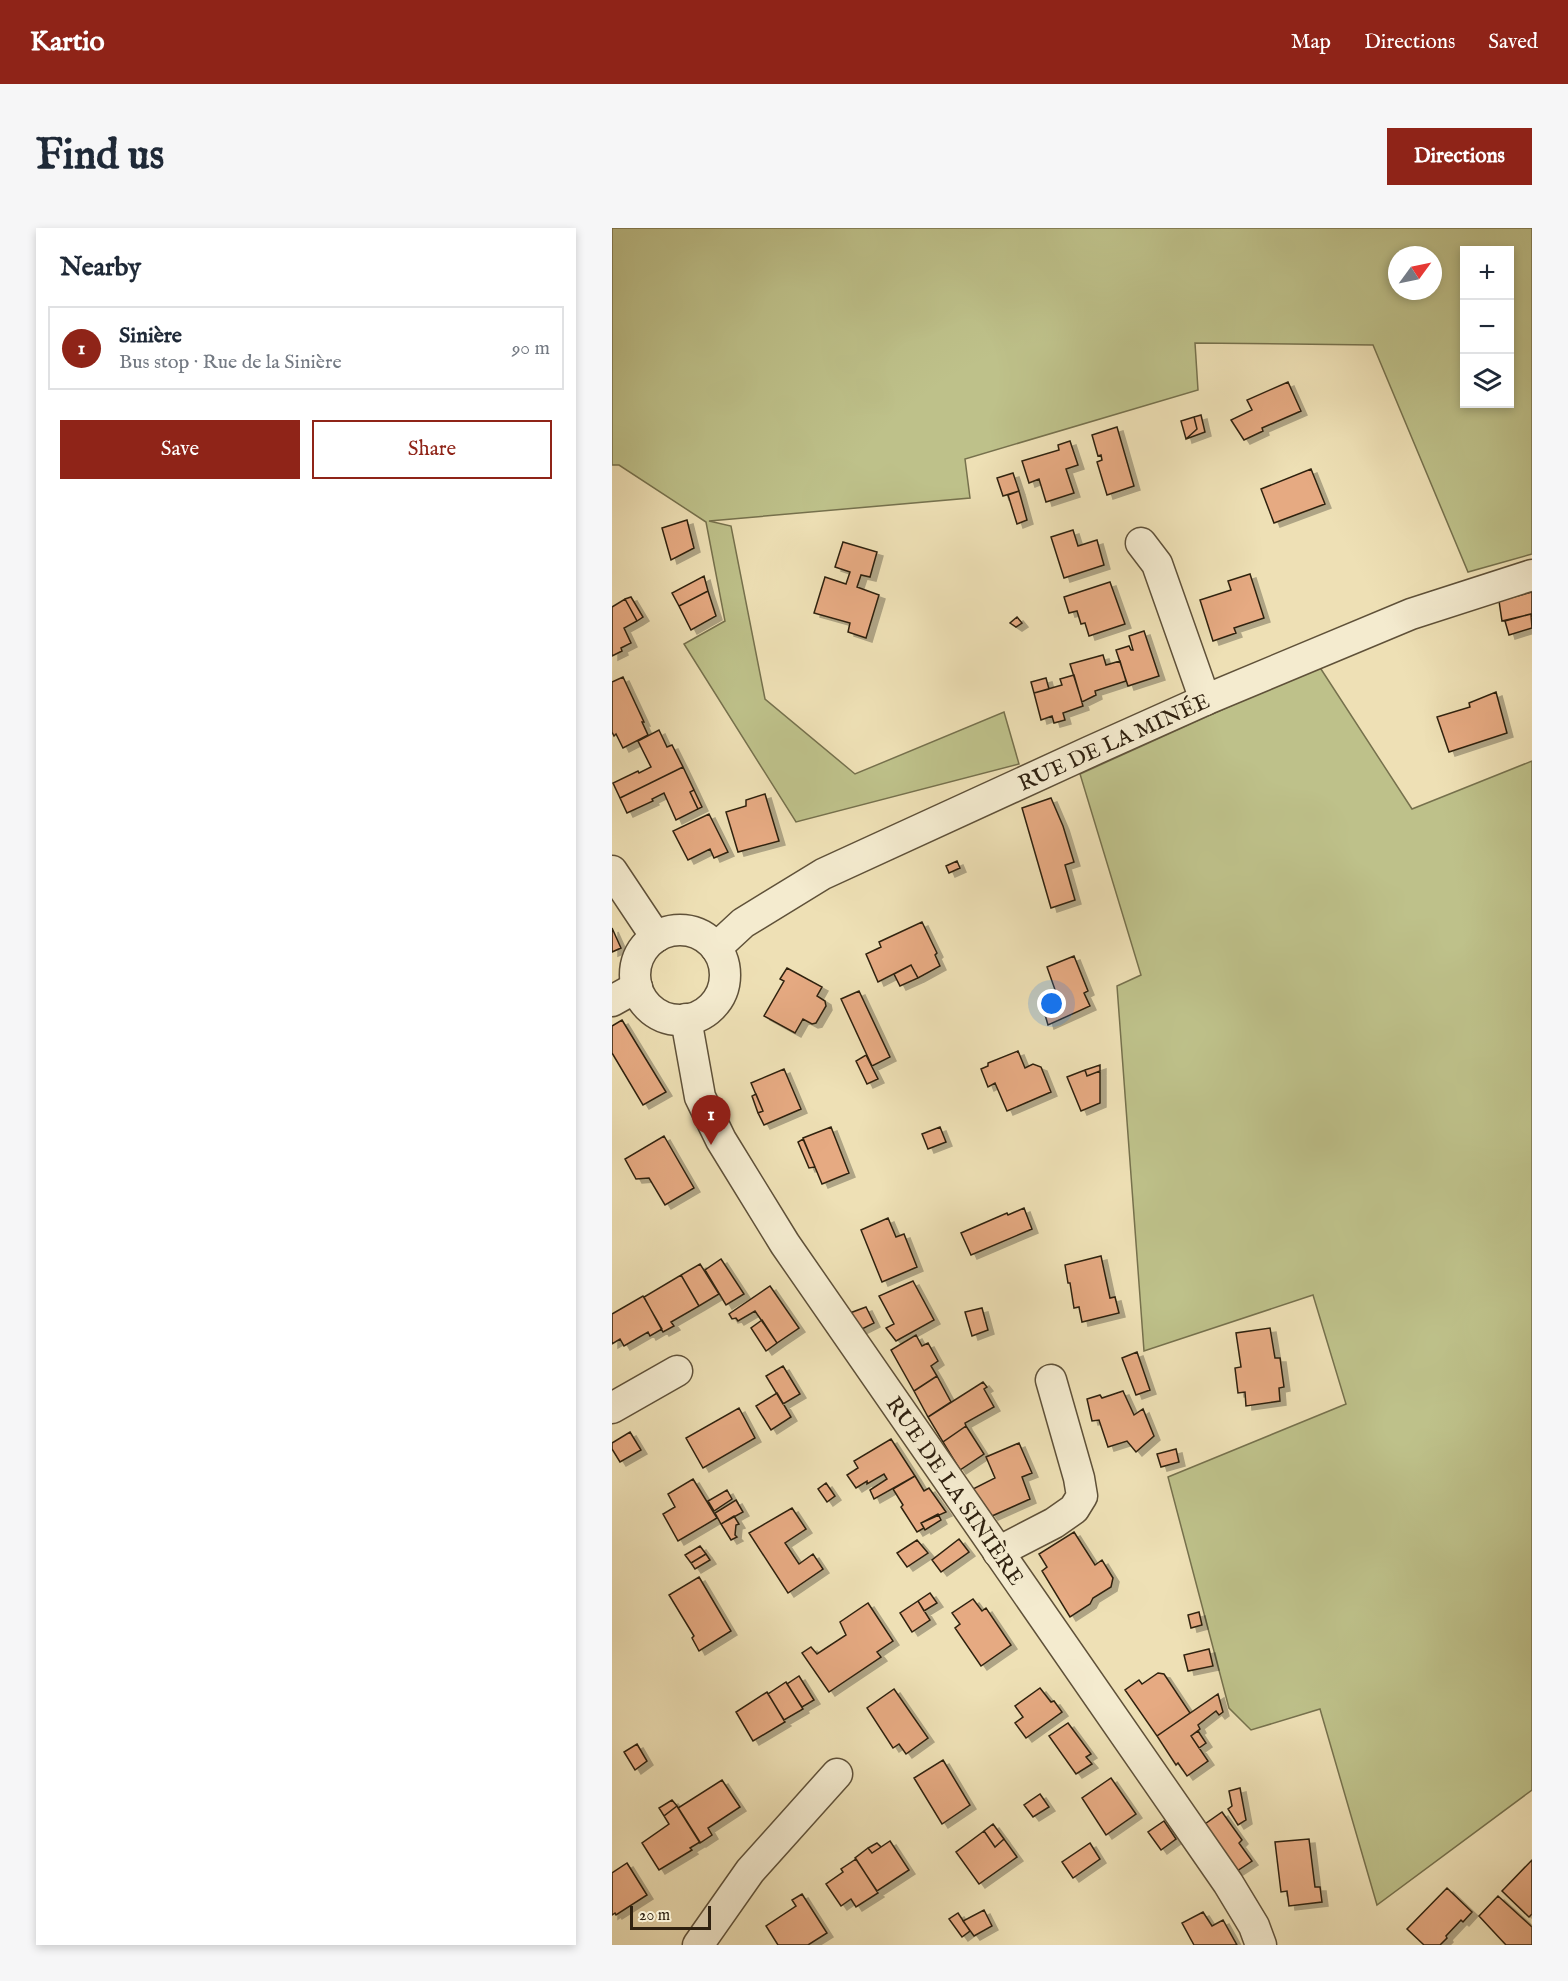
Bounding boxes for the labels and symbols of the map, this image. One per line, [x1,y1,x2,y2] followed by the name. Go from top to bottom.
[1388,246,1442,300] north arrow
[1014,688,1214,799] street label: RUE DE LA MINÉE
[1037,989,1066,1018] your location
[692,1096,730,1145] pin: 1
[879,1392,1029,1591] street label: RUE DE LA SINIÈRE
[630,1903,711,1930] scale bar

